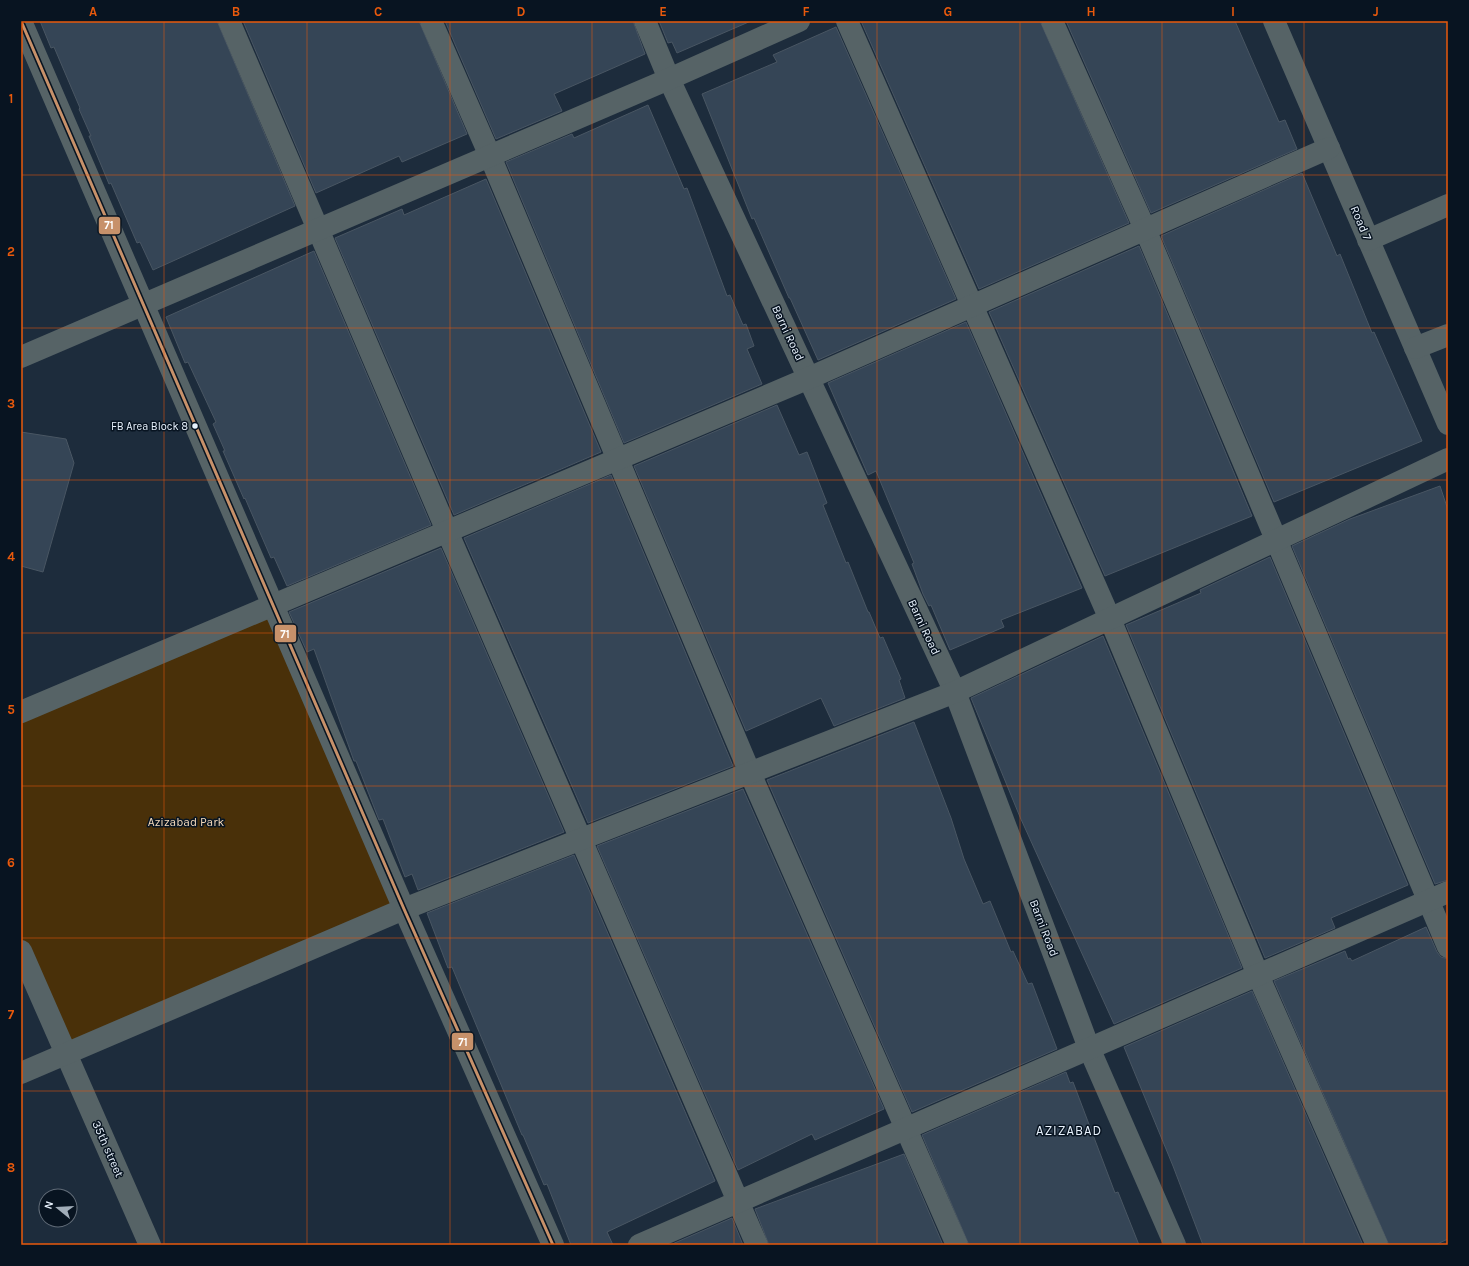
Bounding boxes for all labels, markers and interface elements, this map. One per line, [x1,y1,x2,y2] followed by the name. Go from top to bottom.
[89,4,97,19] text: A
[232,4,240,19] text: B
[374,4,382,19] text: C
[517,4,526,19] text: D
[659,4,667,19] text: E
[802,4,810,19] text: F
[944,4,952,19] text: G
[1086,4,1096,19] text: H
[1231,4,1235,19] text: I
[1373,4,1379,19] text: J
[9,91,13,106] text: 1
[1348,204,1375,243] street label: Road 7
[98,216,121,235] line badge: 71
[104,219,114,232] text: 71
[7,244,15,259] text: 2
[769,303,807,363] street label: Barni Road
[7,396,15,411] text: 3
[111,420,188,433] place label: FB Area Block 8
[190,421,200,431] marker: FB Area Block 8
[7,549,15,564] text: 4
[905,597,943,657] street label: Barni Road
[274,624,297,643] line badge: 71
[280,628,290,641] text: 71
[7,702,15,717] text: 5
[148,815,224,829] park label: Azizabad Park
[7,855,15,870] text: 6
[1027,898,1061,958] street label: Barni Road
[8,1007,15,1022] text: 7
[451,1032,474,1051] line badge: 71
[458,1036,468,1049] text: 71
[89,1119,127,1180] street label: 35th street
[1036,1123,1102,1138] district label: AZIZABAD
[7,1160,15,1175] text: 8
[38,1188,78,1228] north arrow
[42,1199,56,1211] text: N

